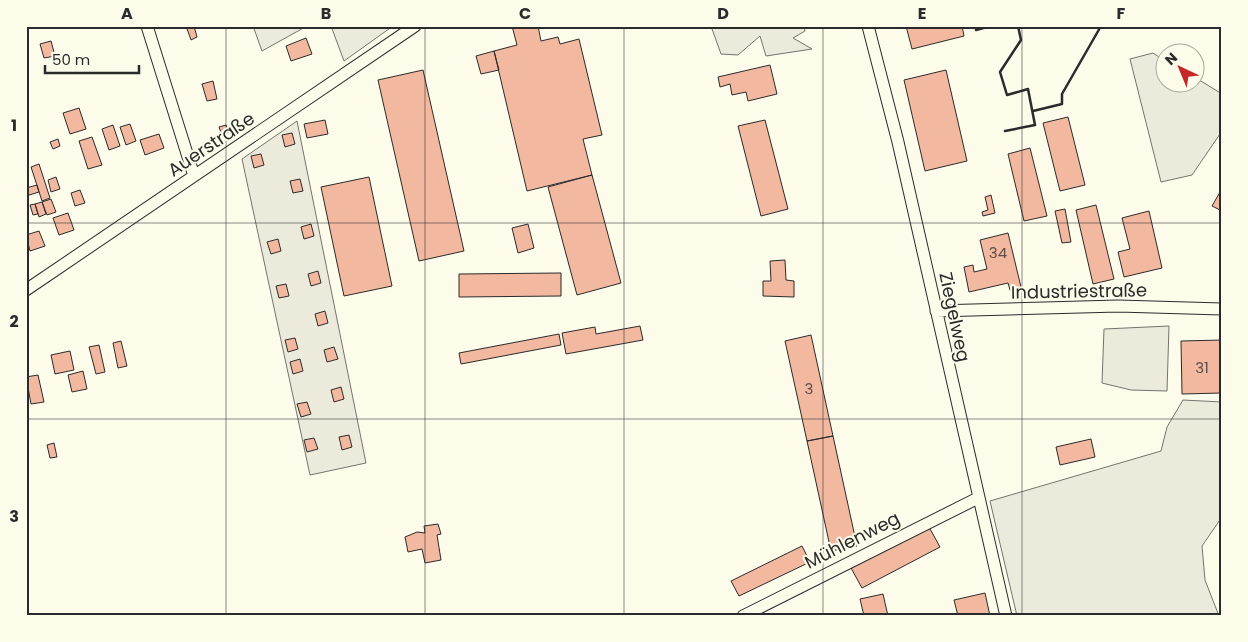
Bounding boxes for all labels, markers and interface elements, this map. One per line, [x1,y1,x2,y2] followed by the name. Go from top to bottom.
[121,2,133,25] text: A
[321,2,331,25] text: B
[519,2,531,25] text: C
[717,2,729,25] text: D
[918,2,926,25] text: E
[1117,2,1126,25] text: F
[45,42,139,74] scale bar
[1156,42,1206,92] north arrow
[1160,48,1182,69] text: N
[52,49,90,70] text: 50 m
[163,106,259,182] street label: Auerstraße
[11,114,17,137] text: 1
[989,242,1007,263] house number: 34
[933,270,977,364] street label: Ziegelweg
[1011,277,1147,305] street label: Industriestraße
[9,310,19,333] text: 2
[1195,357,1209,378] house number: 31
[805,378,813,399] house number: 3
[9,505,19,528] text: 3
[800,505,904,575] street label: Mühlenweg

